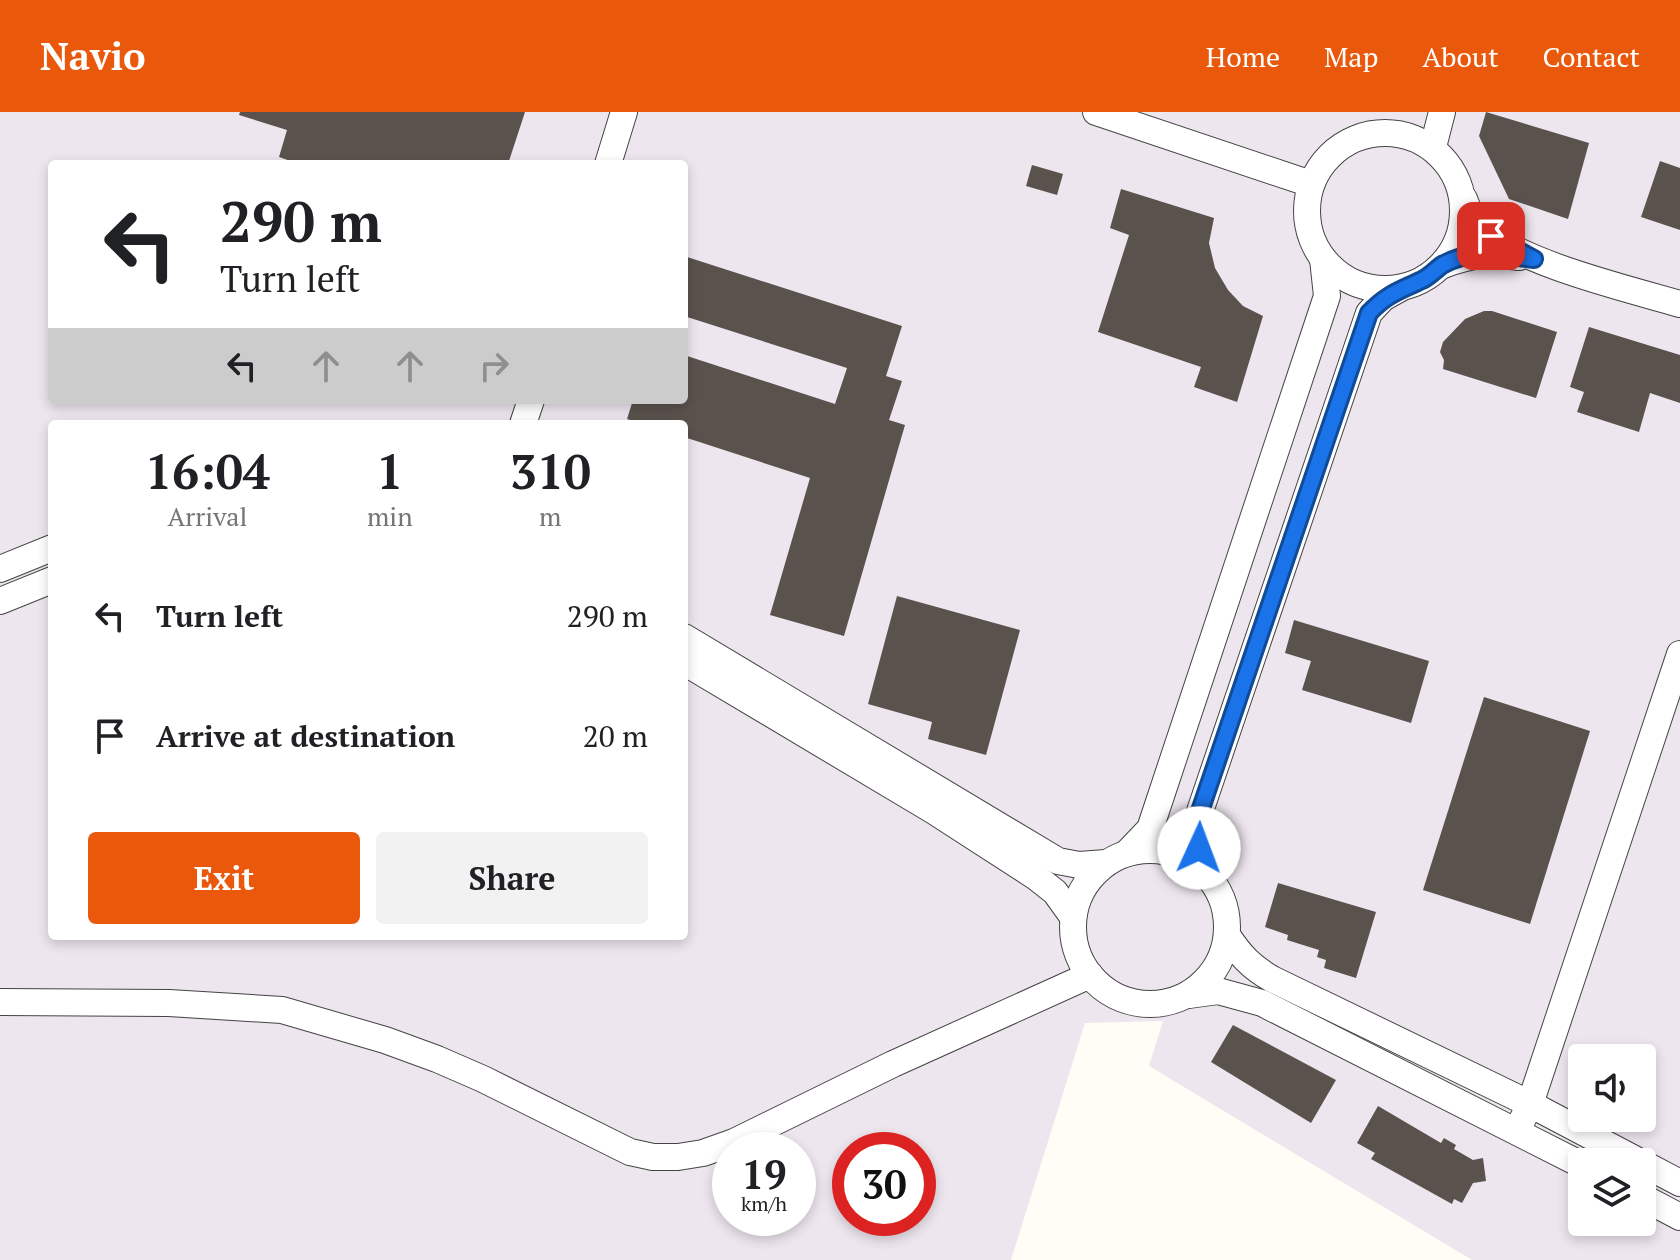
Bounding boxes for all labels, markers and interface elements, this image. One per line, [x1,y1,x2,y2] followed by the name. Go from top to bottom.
[40,31,146,81] text: Navio
[1206,38,1280,75] text: Home
[1324,38,1378,75] text: Map
[1422,38,1499,75] text: About
[1543,38,1640,75] text: Contact
[220,184,382,258] text: 290 m
[88,192,192,296] icon: left
[1457,202,1525,270] pin
[1469,214,1513,258] icon: arrive
[220,255,360,302] text: Turn left
[220,344,264,388] icon: left
[304,344,348,388] icon: ahead
[388,344,432,388] icon: ahead
[472,344,516,388] icon: right
[145,439,270,503] text: 16:04
[376,439,403,503] text: 1
[510,439,591,503] text: 310
[168,499,247,533] text: Arrival
[367,499,413,533] text: min
[539,499,562,533] text: m
[88,594,132,638] icon: left
[156,596,283,636] text: Turn left
[567,596,648,636] text: 290 m
[88,714,132,758] icon: arrive
[156,716,455,756] text: Arrive at destination
[583,716,648,756] text: 20 m
[1157,806,1241,890] position arrow
[88,832,360,924] button: Exit
[376,832,648,924] button: Share
[1568,1044,1656,1236] map controls
[1568,1044,1656,1132] button: sound
[832,1132,936,1236] speed limit sign: 30
[741,1147,787,1200] text: 19
[1568,1148,1656,1236] button: layers
[741,1190,787,1217] text: km/h

